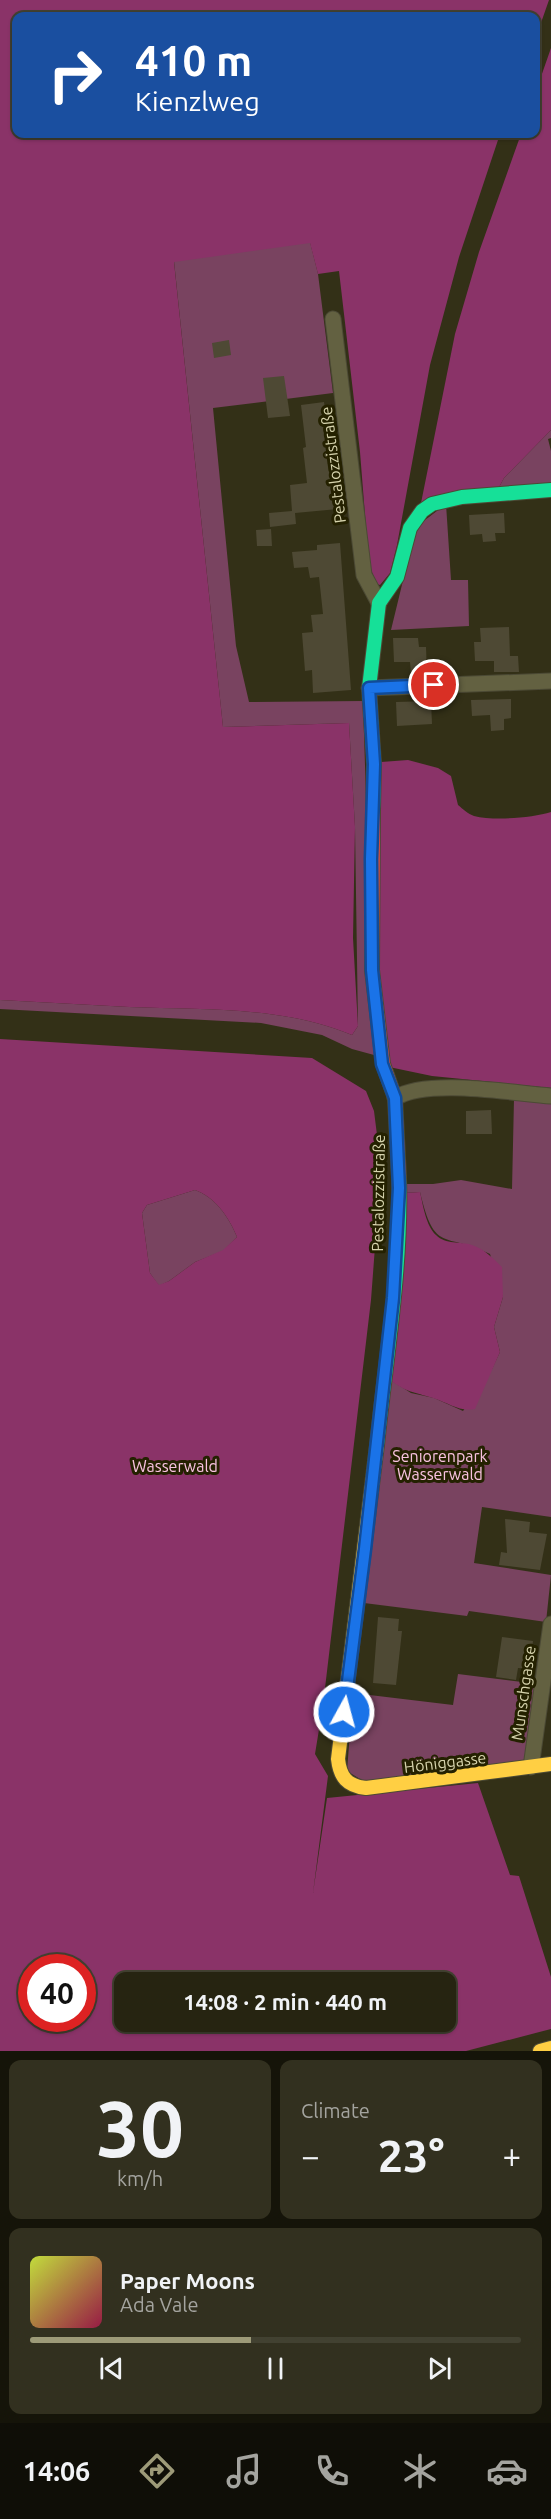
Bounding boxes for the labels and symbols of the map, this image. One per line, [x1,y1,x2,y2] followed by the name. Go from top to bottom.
[317,406,349,524] street label: Pestalozzistraße
[408,659,459,710] pin
[368,1134,388,1252] street label: Pestalozzistraße
[392,1447,488,1483] park label: Seniorenpark Wasserwald
[132,1457,218,1475] park label: Wasserwald
[507,1644,539,1742] street label: Munschgasse
[312,1680,376,1744] position arrow
[403,1748,487,1776] street label: Höniggasse
[18,1954,96,2032] speed limit sign: 40

